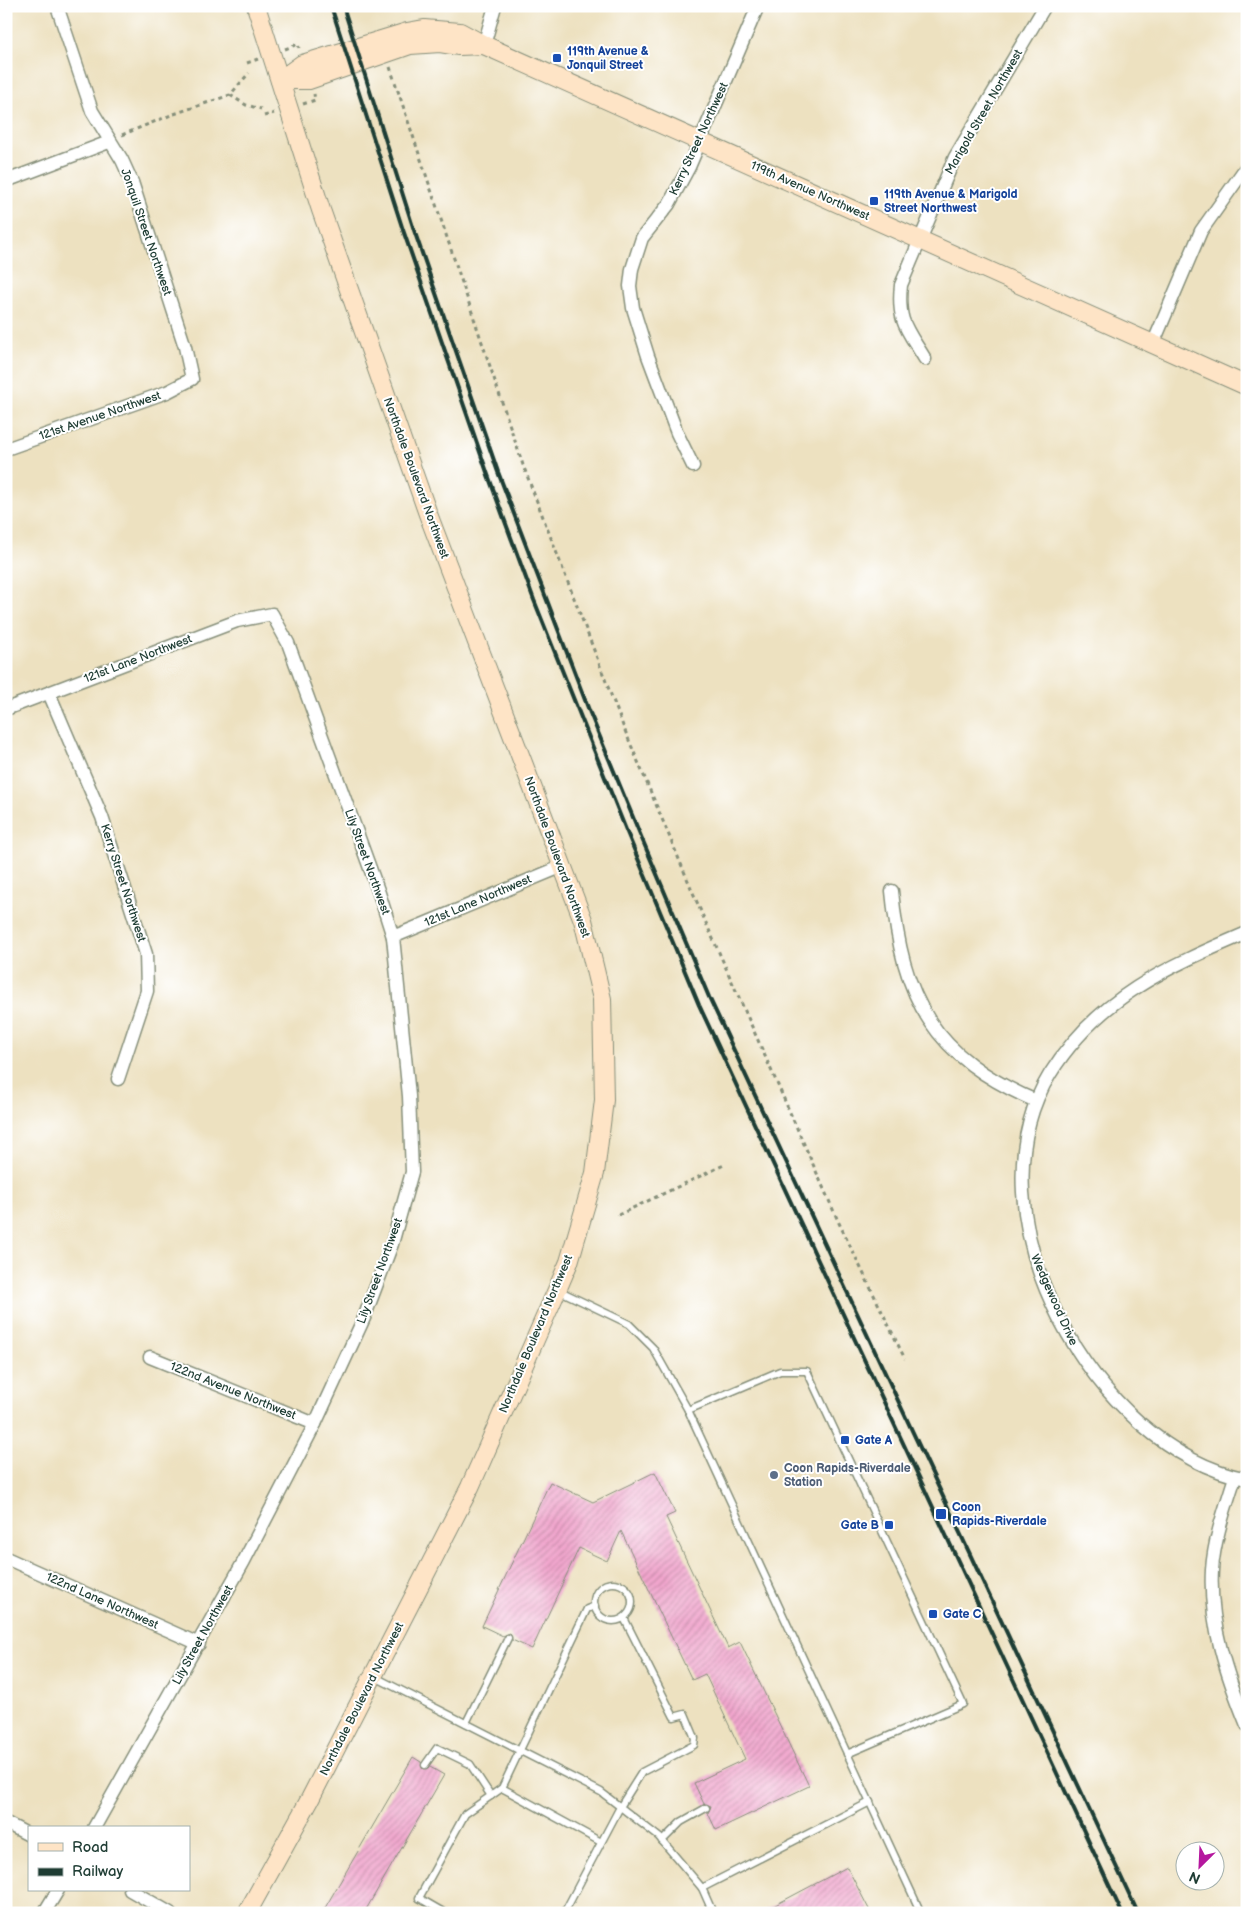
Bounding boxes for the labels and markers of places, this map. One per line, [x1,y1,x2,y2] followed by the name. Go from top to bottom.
[567,44,649,73] place label: 119th Avenue & Jonquil Street
[551,52,563,64] marker: 119th Avenue & Jonquil Street
[884,187,1018,216] place label: 119th Avenue & Marigold Street Northwest
[868,195,880,207] marker: 119th Avenue & Marigold Street Northwest
[855,1433,893,1448] place label: Gate A
[839,1434,851,1446] marker: Gate A
[784,1461,911,1490] place label: Coon Rapids-Riverdale Station
[768,1469,780,1481] marker: Coon Rapids-Riverdale Station
[952,1500,1047,1529] place label: Coon Rapids-Riverdale
[934,1507,948,1521] marker: Coon Rapids-Riverdale
[841,1518,880,1533] place label: Gate B
[883,1519,895,1531] marker: Gate B
[943,1607,982,1622] place label: Gate C
[927,1608,939,1620] marker: Gate C

